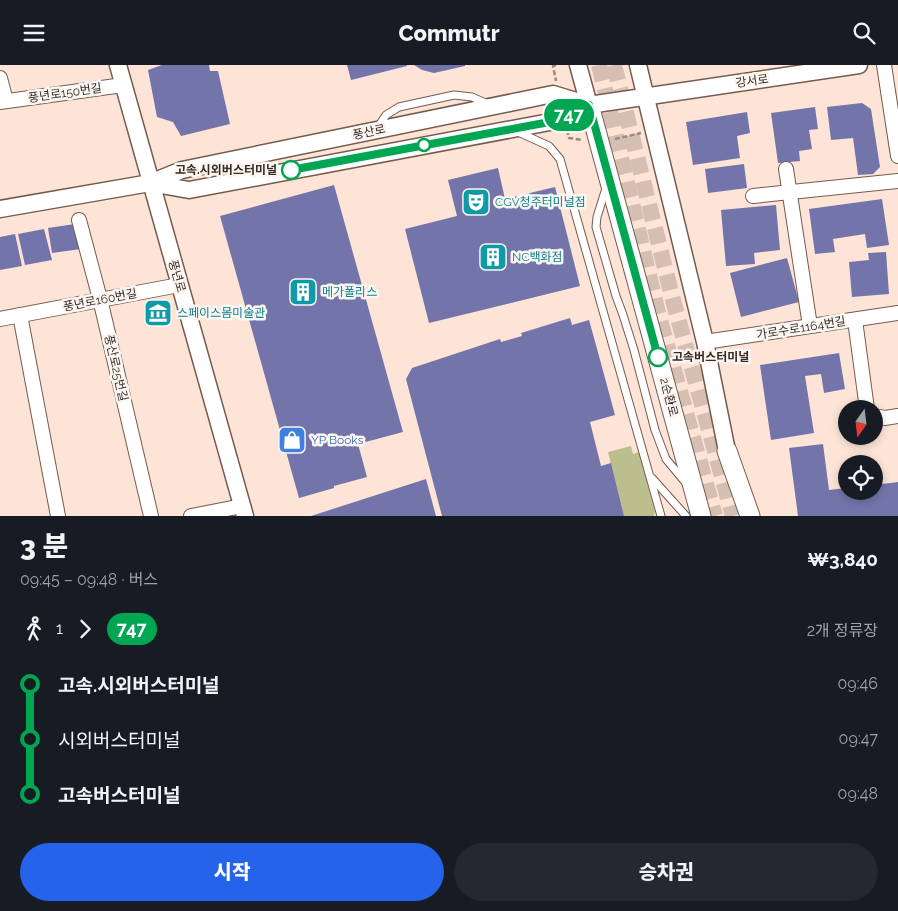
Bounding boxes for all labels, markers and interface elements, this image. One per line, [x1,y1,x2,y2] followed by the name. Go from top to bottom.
[20,19,48,47] icon: menu
[850,19,878,47] icon: search
[399,20,500,46] text: Commutr
[735,72,769,90] street label: 강서로
[27,81,103,105] street label: 풍년로150번길
[540,99,598,131] line badge: 747
[554,104,584,125] text: 747
[351,122,387,142] street label: 풍산로
[417,138,431,152] unlabelled marker
[281,160,301,180] marker: 고속.시외버스터미널
[175,163,277,177] place label: 고속.시외버스터미널
[461,187,491,217] theatre icon: CGV청주터미널점
[495,195,586,209] place label: CGV청주터미널점
[478,242,508,272] building icon: NC백화점
[512,250,563,264] place label: NC백화점
[166,258,188,294] street label: 풍년로
[288,277,318,307] building icon: 메가폴리스
[322,285,377,299] place label: 메가폴리스
[62,286,138,314] street label: 풍년로160번길
[143,298,173,328] museum icon: 스페이스몸미술관
[177,306,265,320] place label: 스페이스몸미술관
[755,314,847,342] street label: 가로수로1164번길
[102,333,130,403] street label: 풍산로25번길
[648,347,668,367] marker: 고속버스터미널
[672,350,749,364] place label: 고속버스터미널
[657,376,681,418] street label: 2순환로
[838,400,882,445] north arrow
[838,400,883,500] map controls
[277,425,307,455] shop icon: YP Books
[311,433,364,447] place label: YP Books
[838,455,883,500] button: locate
[20,530,68,563] text: 3 분
[807,548,878,570] text: ₩3,840
[20,570,158,589] text: 09:45 – 09:48 · 버스
[20,615,48,643] icon: walk
[71,615,99,643] icon: forward
[117,618,147,639] text: 747
[56,619,63,638] text: 1
[807,621,878,640] text: 2개 정류장
[58,674,220,696] text: 고속.시외버스터미널
[837,674,878,693] text: 09:46
[58,729,180,751] text: 시외버스터미널
[839,729,878,748] text: 09:47
[58,784,180,806] text: 고속버스터미널
[838,784,878,803] text: 09:48
[20,843,444,901] button: 시작
[454,843,878,901] button: 승차권

